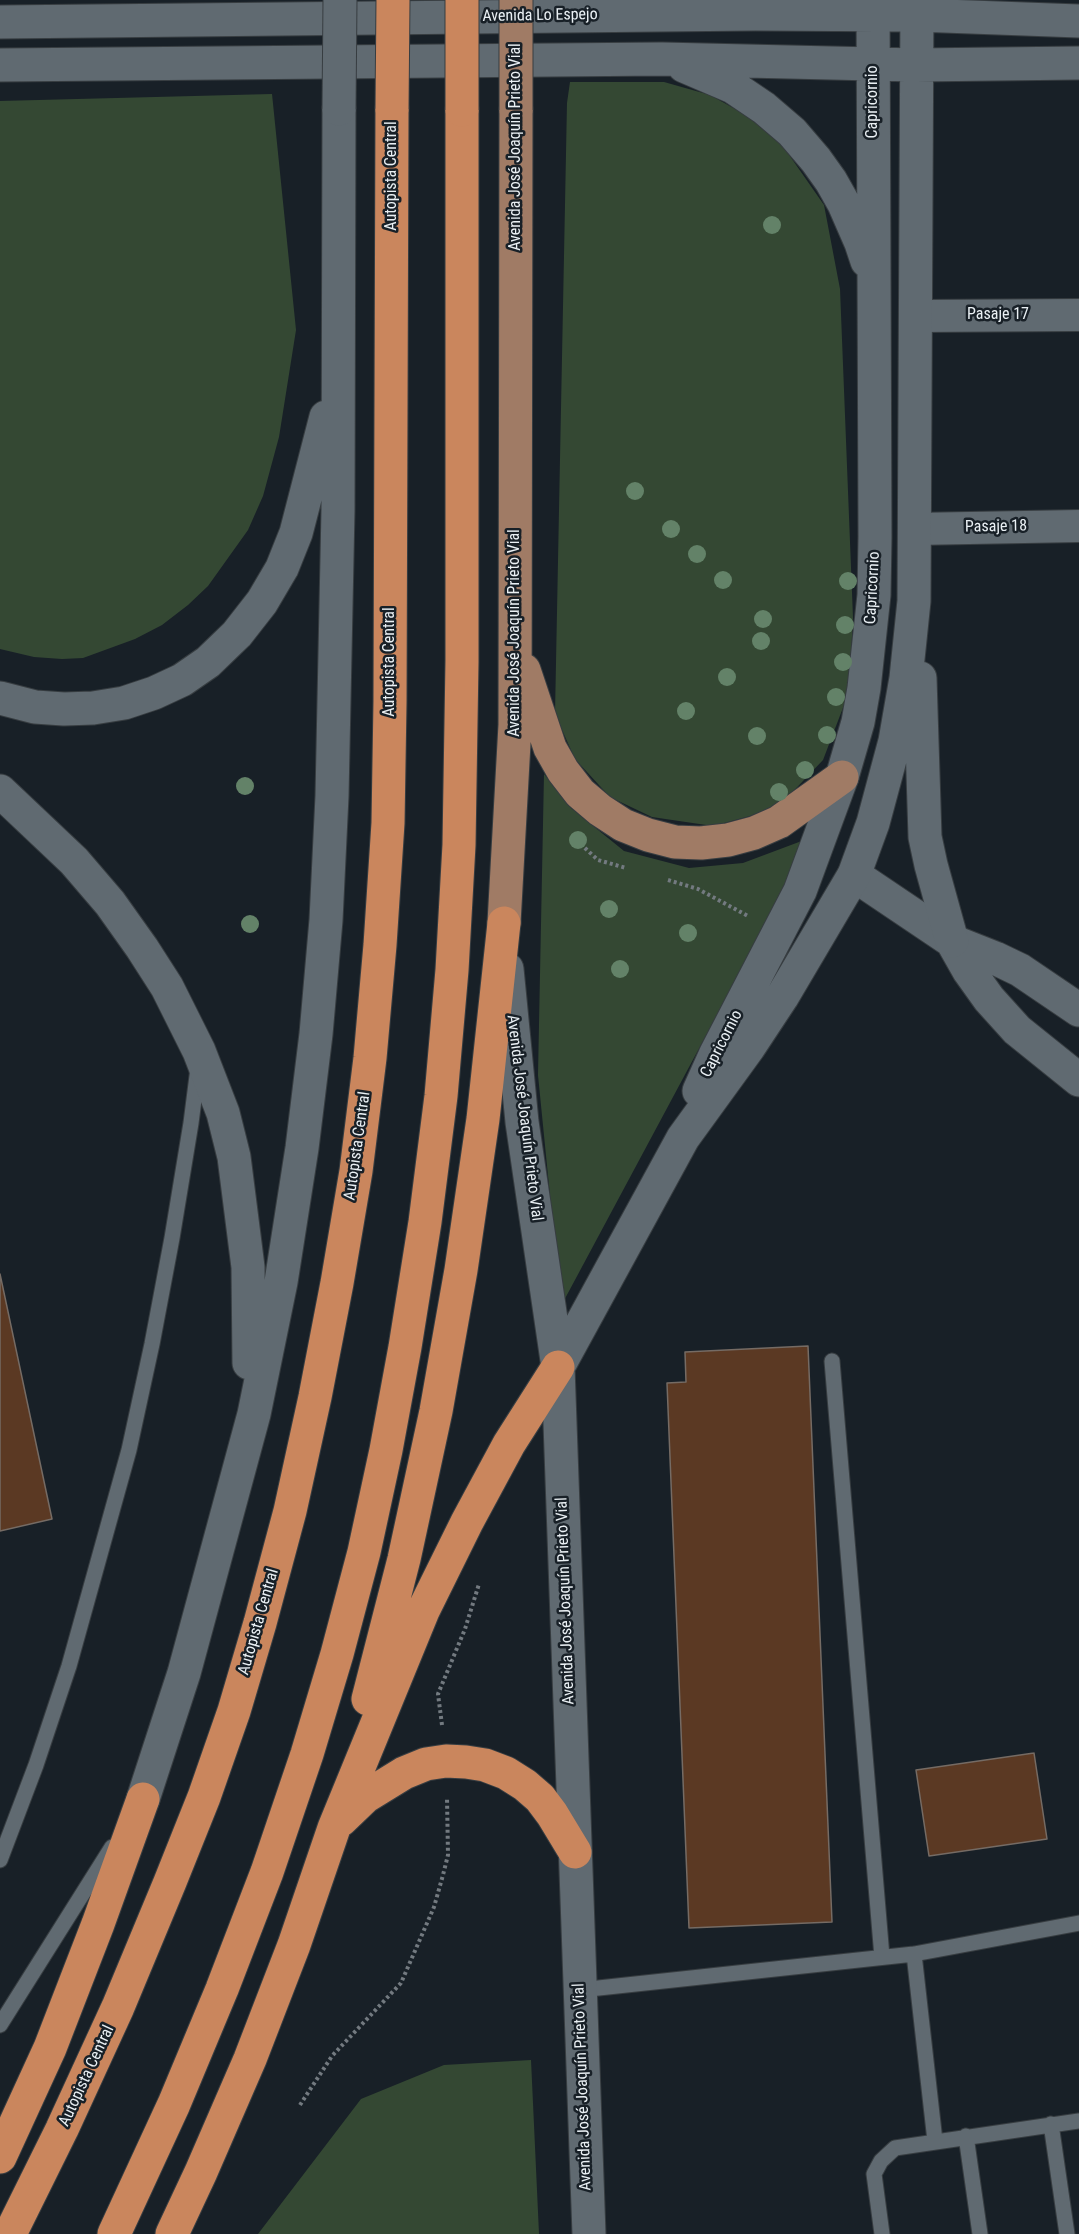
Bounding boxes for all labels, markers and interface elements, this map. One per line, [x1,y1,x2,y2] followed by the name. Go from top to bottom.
[482,5,598,27] street label: Avenida Lo Espejo
[506,43,526,251] street label: Avenida José Joaquín Prieto Vial
[863,66,883,138] street label: Capricornio
[382,121,402,231] street label: Autopista Central
[967,305,1029,325] street label: Pasaje 17
[965,517,1027,537] street label: Pasaje 18
[505,529,525,737] street label: Avenida José Joaquín Prieto Vial
[862,551,884,625] street label: Capricornio
[380,607,400,717] street label: Autopista Central
[697,1007,747,1081] street label: Capricornio
[502,1014,546,1222] street label: Avenida José Joaquín Prieto Vial
[341,1091,375,1201] street label: Autopista Central
[553,1497,579,1705] street label: Avenida José Joaquín Prieto Vial
[235,1567,283,1677] street label: Autopista Central
[570,1983,596,2191] street label: Avenida José Joaquín Prieto Vial
[55,2022,119,2130] street label: Autopista Central

